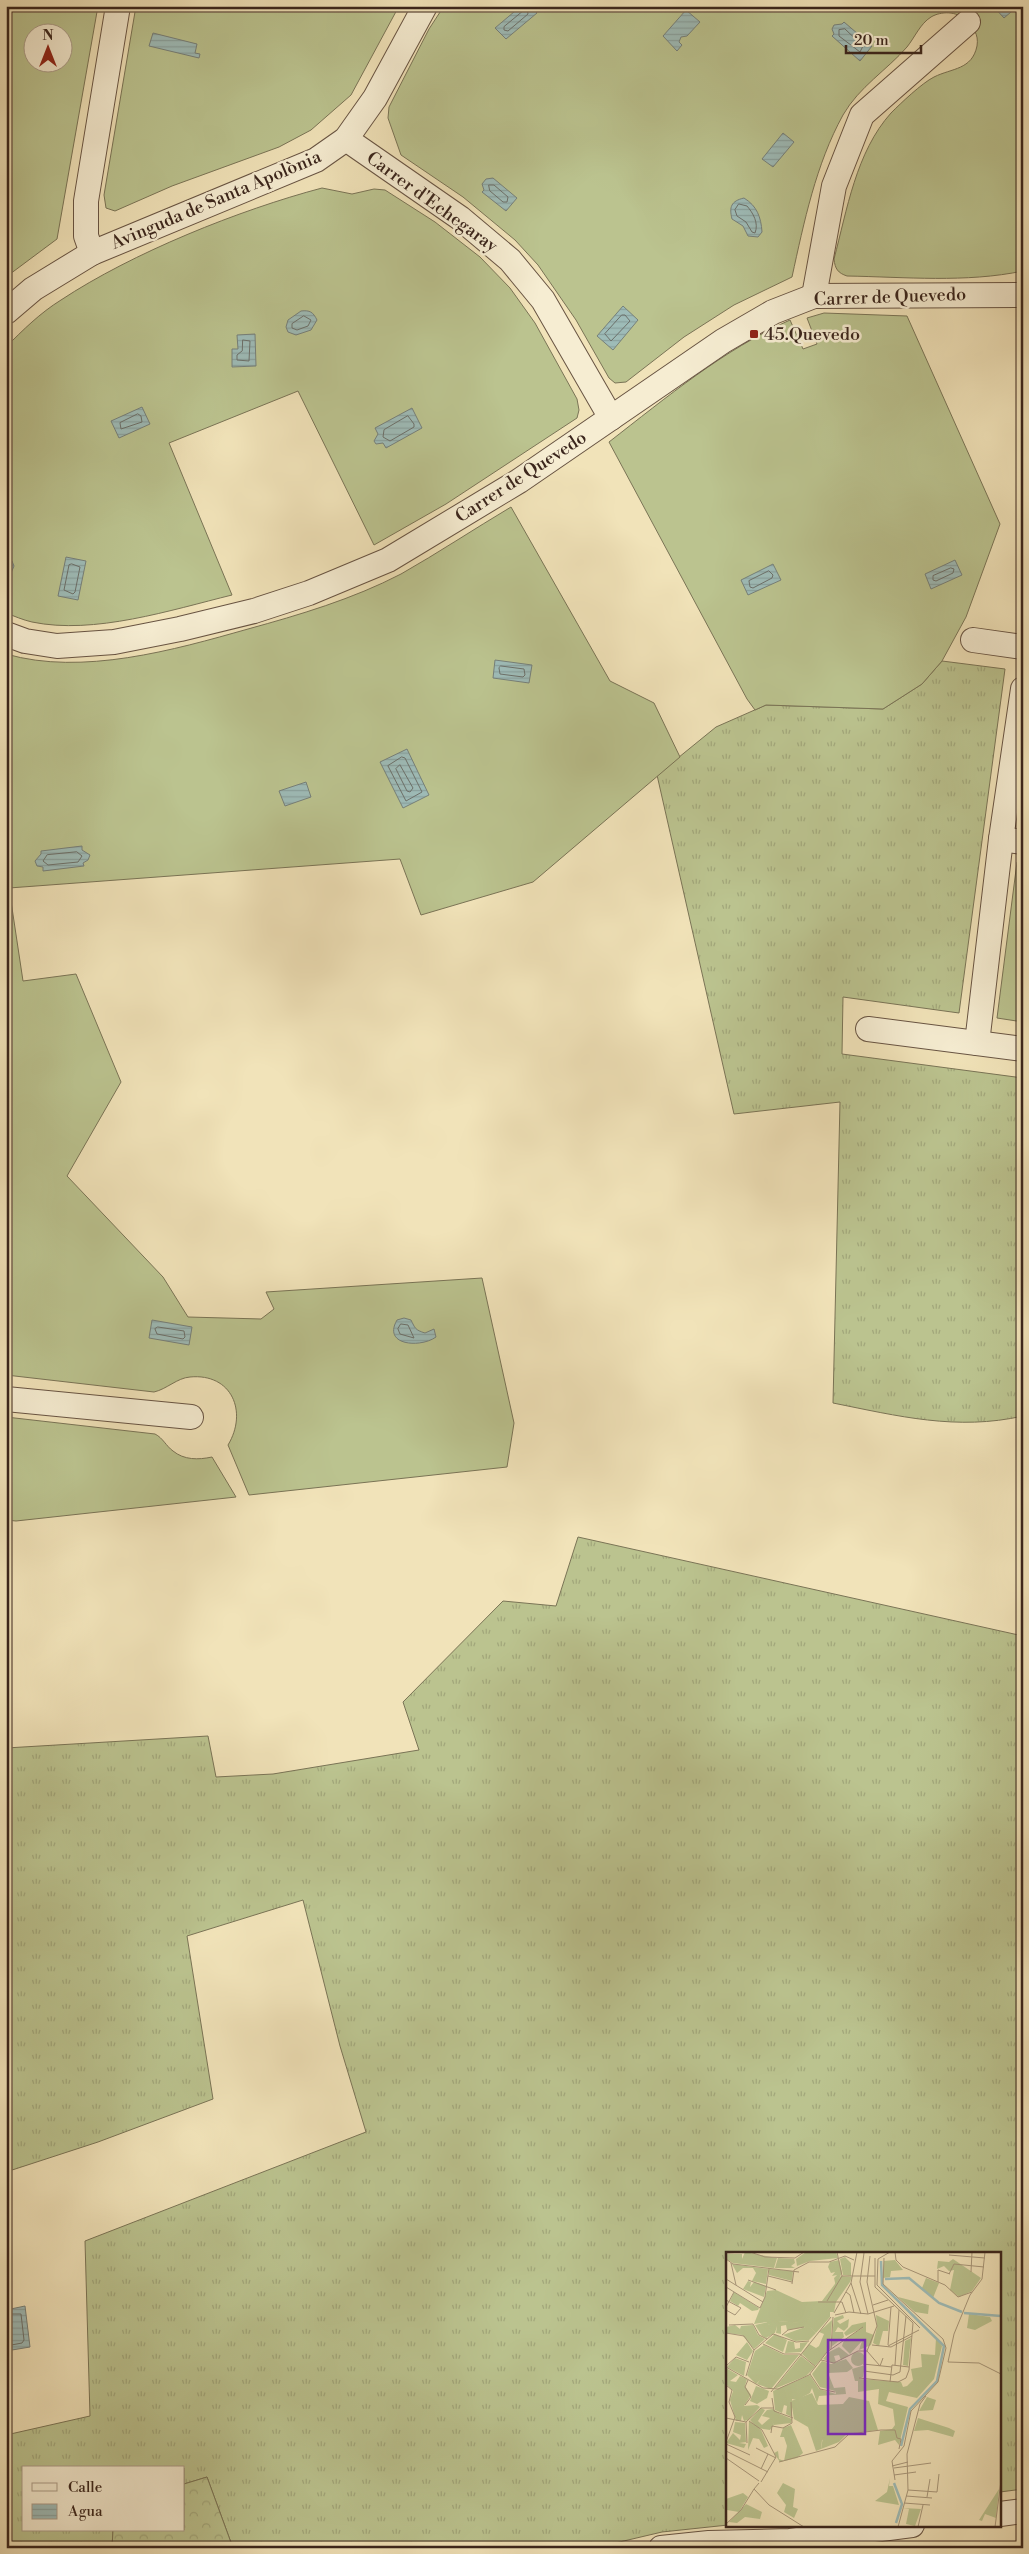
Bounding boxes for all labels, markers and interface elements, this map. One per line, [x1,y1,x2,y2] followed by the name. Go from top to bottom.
[22,22,72,72] north arrow
[846,22,922,54] scale bar
[42,27,54,45] text: N
[854,31,889,50] text: 20 m
[106,145,326,255] street label: Avinguda de Santa Apolònia
[362,147,503,258] street label: Carrer d'Echegaray
[813,283,967,311] street label: Carrer de Quevedo
[764,323,860,346] place label: 45.Quevedo
[748,328,760,340] marker: 45.Quevedo
[451,426,591,528] street label: Carrer de Quevedo
[726,2252,1002,2526] inset map
[22,2466,185,2532] legend
[68,2478,102,2497] text: Calle
[67,2502,103,2521] text: Agua

